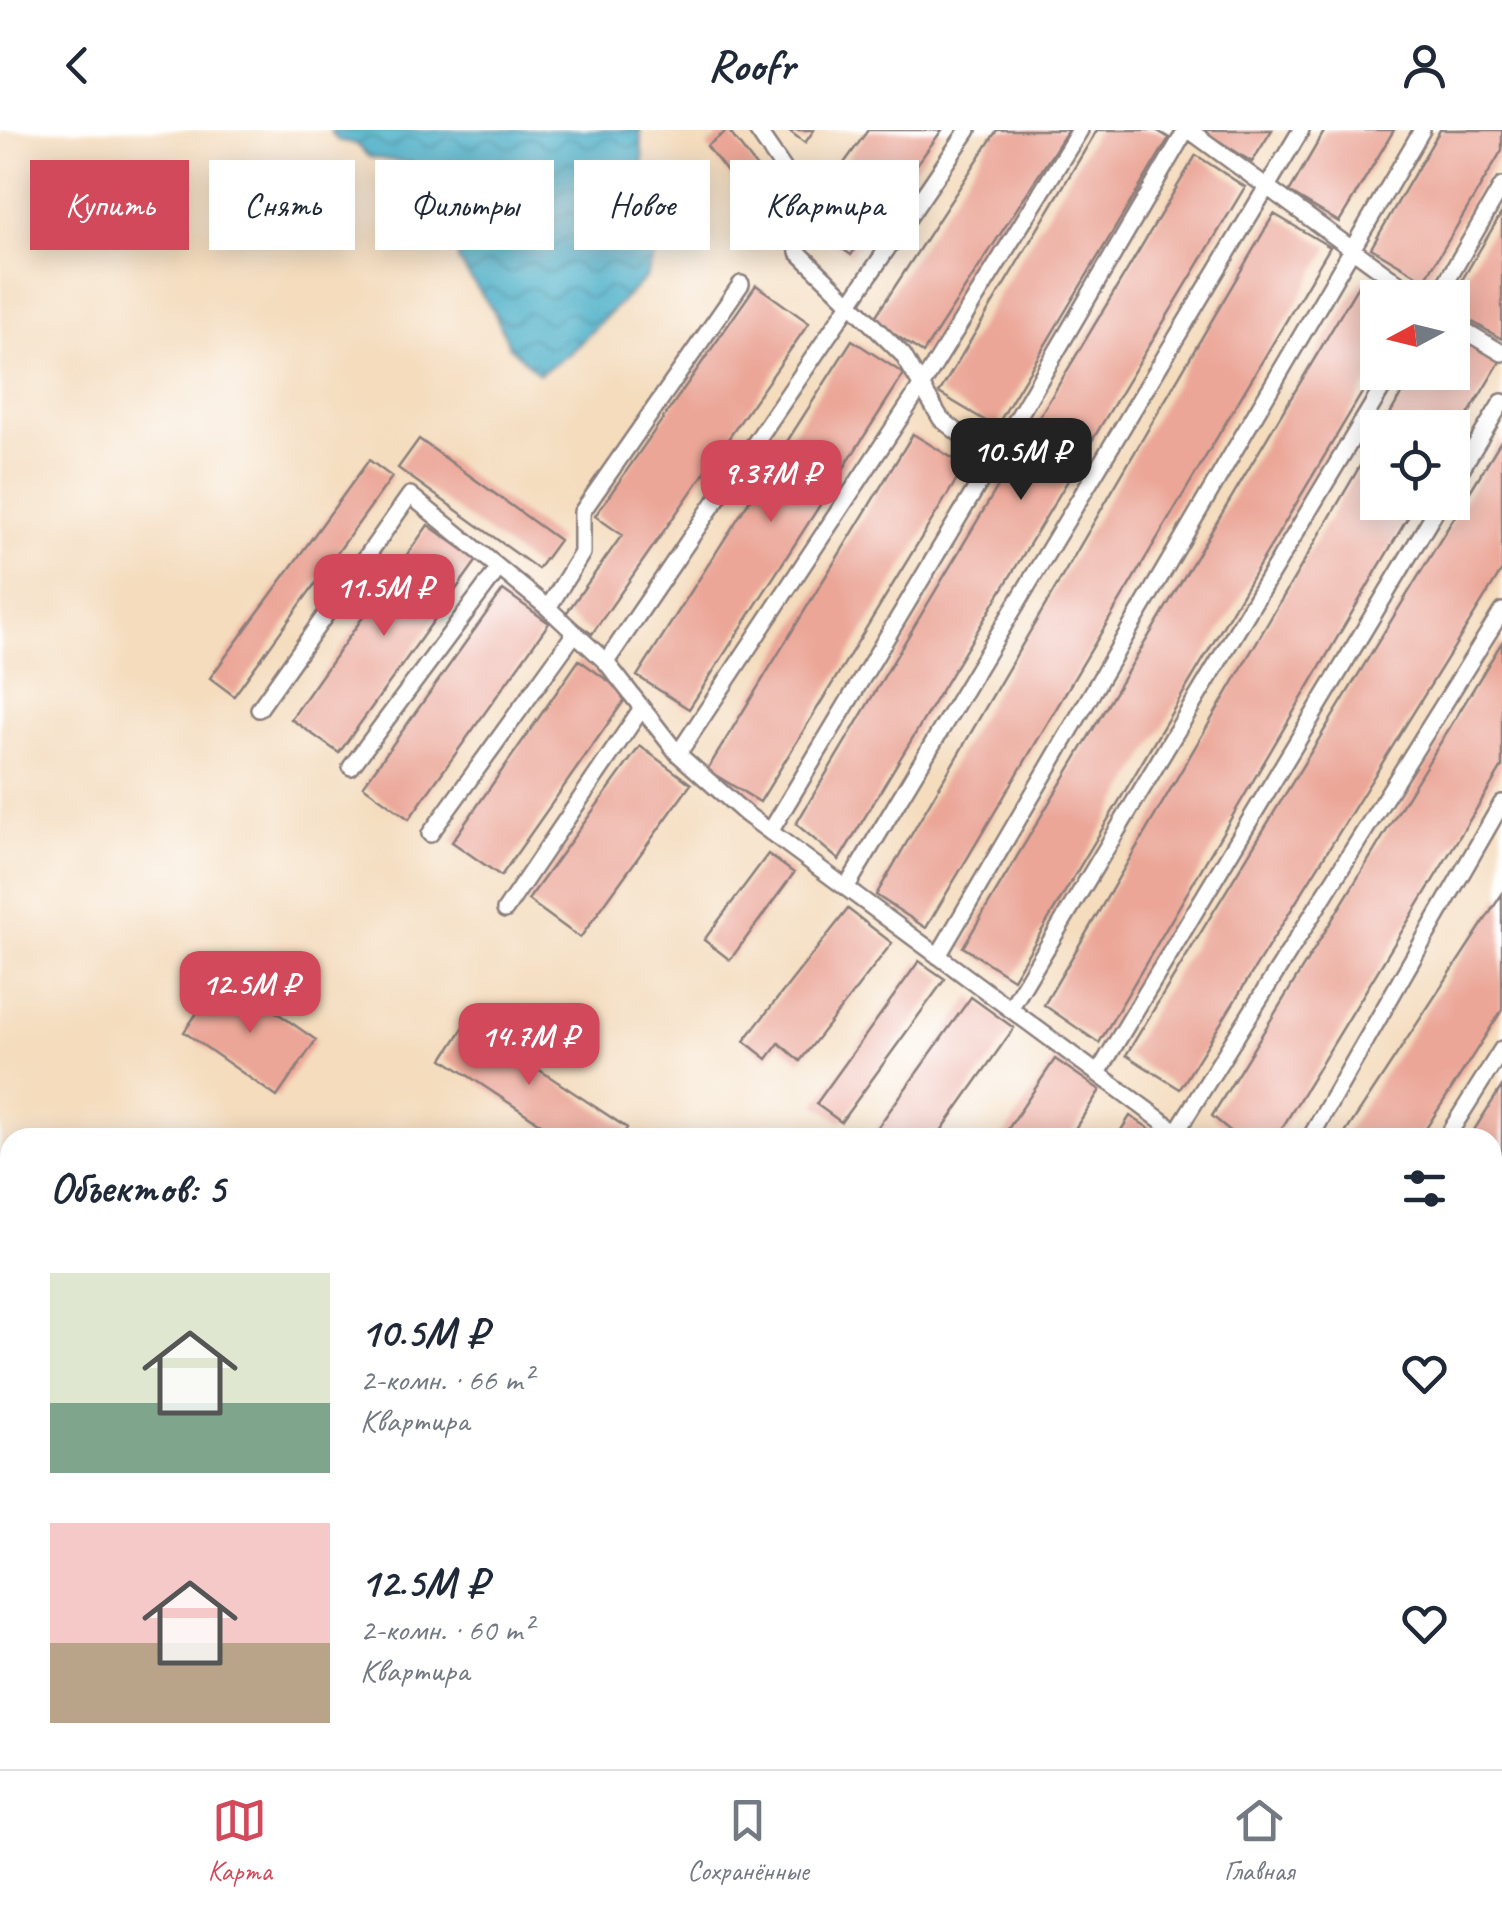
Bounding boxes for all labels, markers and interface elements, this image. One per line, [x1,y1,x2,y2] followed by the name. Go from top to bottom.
[708,37,794,94] text: Roofr
[50,38,105,93] icon: back
[1397,38,1452,93] icon: person
[30,160,189,250] chip: Купить
[209,160,355,250] chip: Снять
[375,160,554,250] chip: Фильтры
[574,160,710,250] chip: Новое
[730,160,919,250] chip: Квартира
[1360,280,1470,390] north arrow
[1360,280,1470,520] map controls
[1360,410,1470,520] button: locate
[929,418,1113,503] pin: 10.5M ₽
[973,430,1069,471] text: 10.5M ₽
[679,440,863,525] pin: 9.37M ₽
[723,452,819,493] text: 9.37M ₽
[292,554,476,639] pin: 11.5M ₽
[336,566,432,607] text: 11.5M ₽
[158,951,342,1036] pin: 12.5M ₽
[202,963,298,1004] text: 12.5M ₽
[437,1003,621,1088] pin: 14.7M ₽
[480,1015,578,1056] text: 14.7M ₽
[1397,1161,1452,1216] icon: filters
[50,1162,225,1215] text: Объектов: 5
[360,1306,487,1359] text: 10.5M ₽
[130,1313,250,1433] icon: home
[1397,1346,1452,1401] icon: heart
[360,1359,532,1400] text: 2-комн. · 66 m²
[360,1400,469,1441] text: Квартира
[360,1556,487,1609] text: 12.5M ₽
[130,1563,250,1683] icon: home
[1397,1596,1452,1651] icon: heart
[360,1609,532,1650] text: 2-комн. · 60 m²
[360,1650,469,1691] text: Квартира
[208,1793,272,1888] tab: Карта
[687,1793,809,1888] tab: Сохранённые
[1224,1793,1294,1888] tab: Главная

